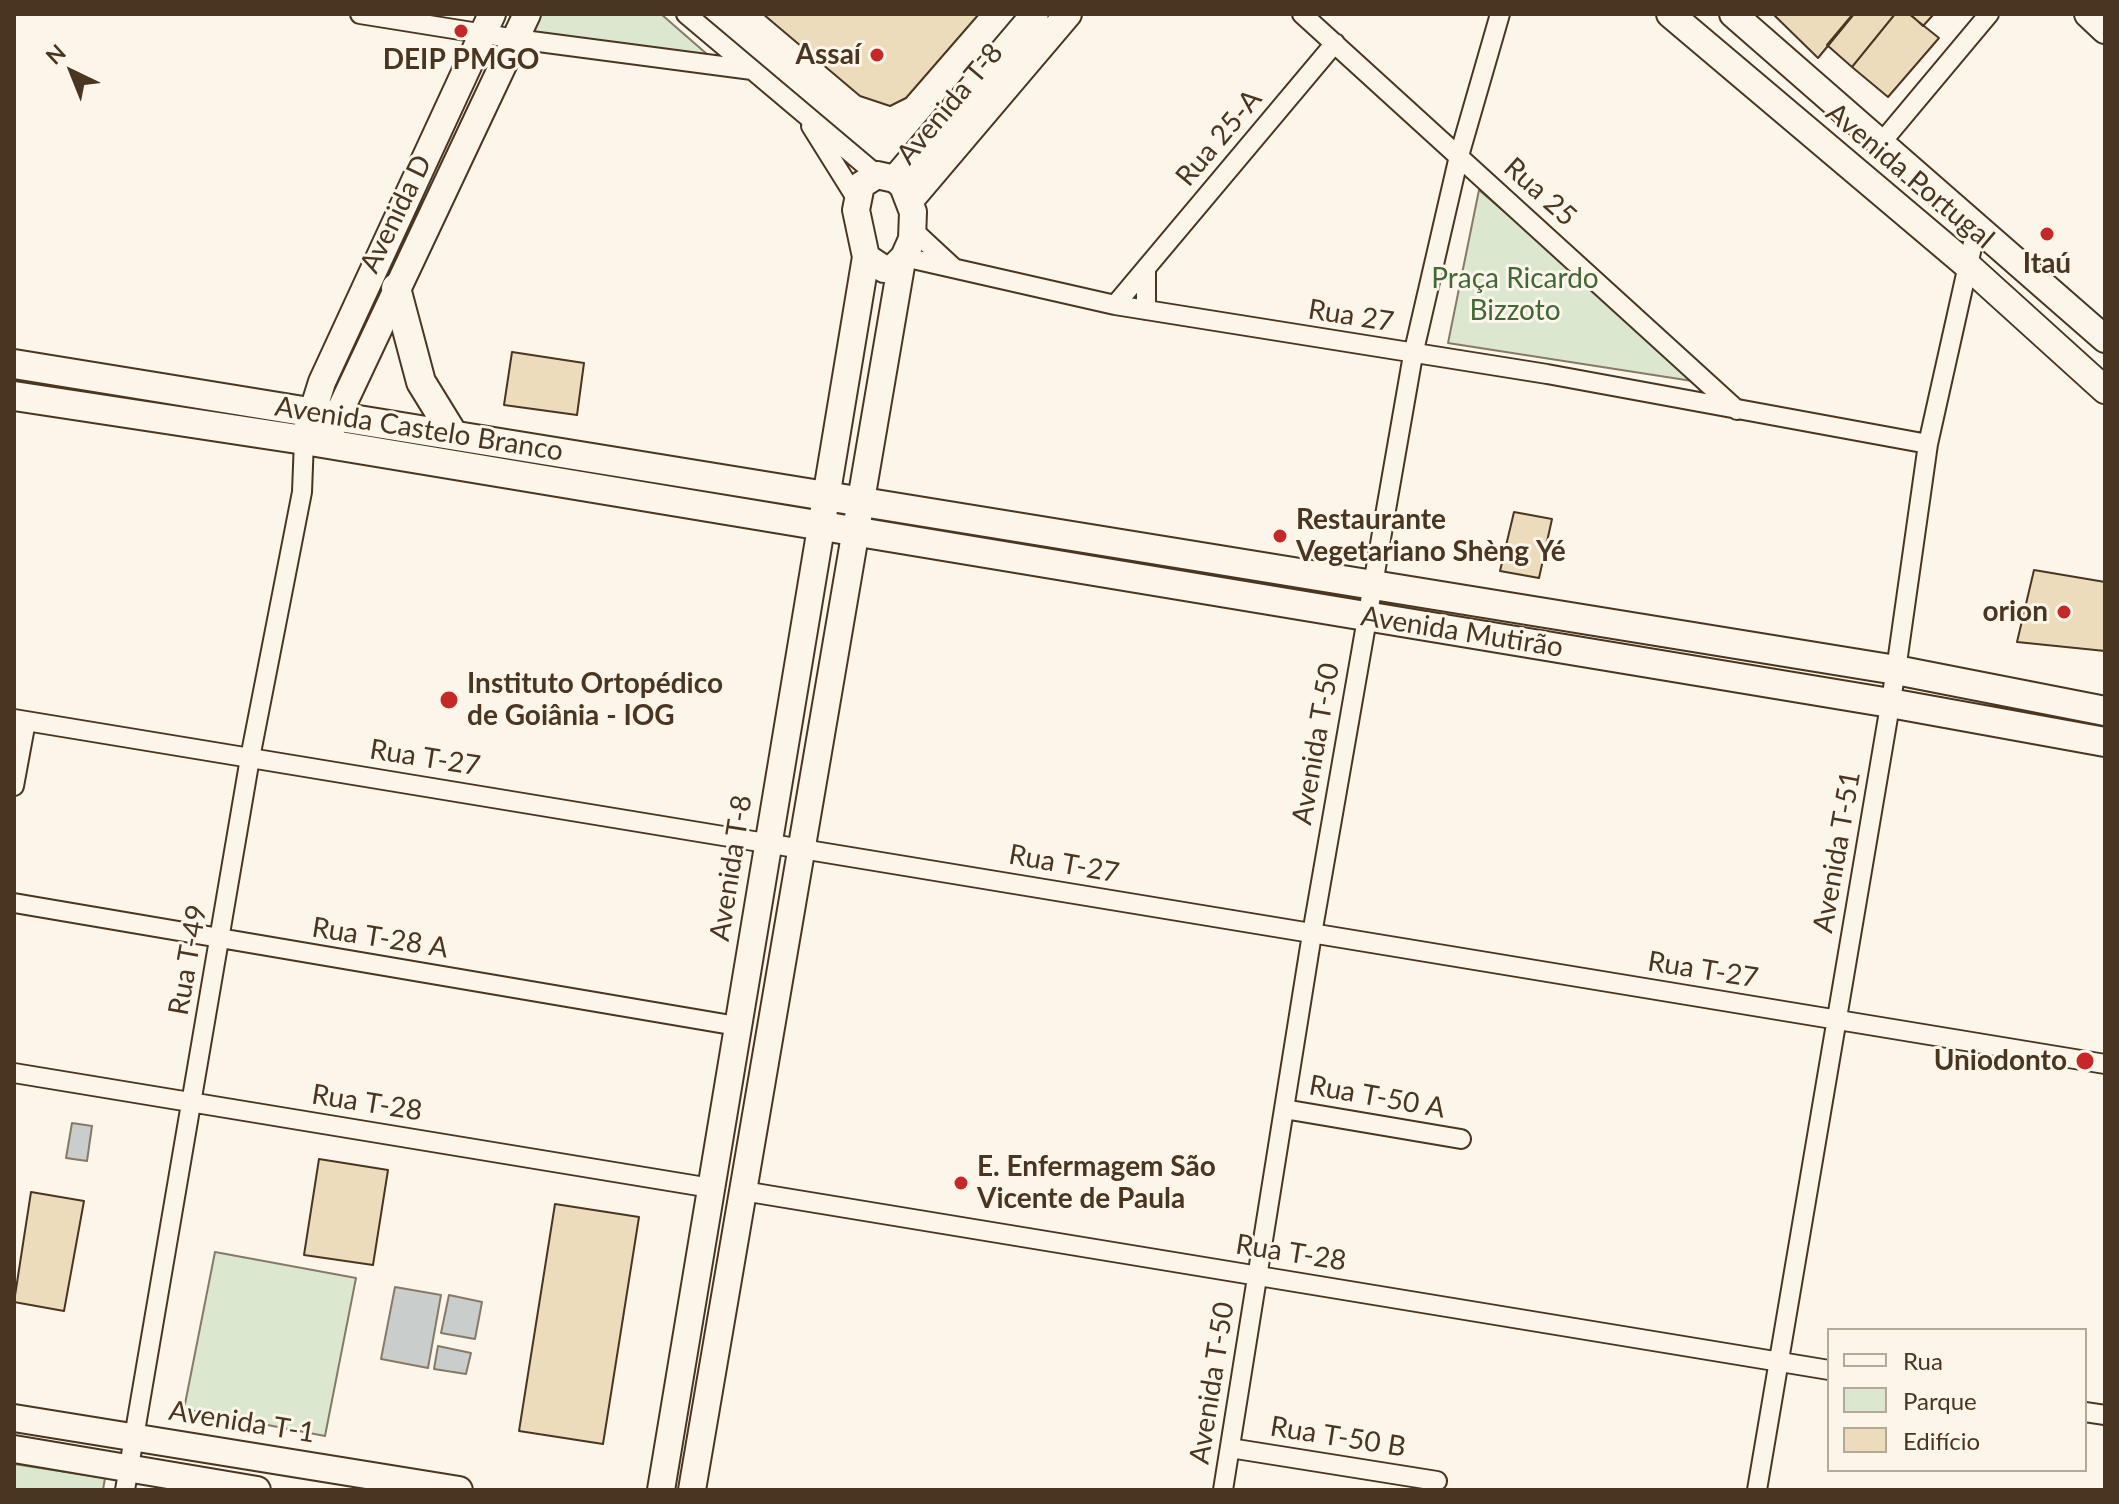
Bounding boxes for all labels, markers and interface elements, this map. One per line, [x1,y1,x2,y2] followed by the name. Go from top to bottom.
[452,22,470,40] marker: DEIP PMGO
[32,32,112,112] north arrow
[890,37,1010,171] street label: Avenida T-8
[40,38,71,70] text: N
[796,38,861,72] place label: Assaí
[383,43,539,77] place label: DEIP PMGO
[868,46,886,64] marker: Assaí
[1169,83,1269,193] street label: Rua 25-A
[1819,96,2001,256] street label: Avenida Portugal
[353,150,439,278] street label: Avenida D
[1497,151,1583,233] street label: Rua 25
[2038,225,2056,243] marker: Itaú
[2023,247,2071,281] place label: Itaú
[1431,262,1599,328] park label: Praça Ricardo Bizzoto
[1306,293,1396,339] street label: Rua 27
[273,390,565,468] street label: Avenida Castelo Branco
[1296,503,1566,569] place label: Restaurante Vegetariano Shèng Yé
[1271,527,1289,545] marker: Restaurante Vegetariano Shèng Yé
[1982,595,2048,629] place label: orion
[1359,599,1565,665] street label: Avenida Mutirão
[2055,603,2073,621] marker: orion
[1285,661,1347,827] street label: Avenida T-50
[467,667,723,733] place label: Instituto Ortopédico de Goiânia - IOG
[438,689,460,711] marker: Instituto Ortopédico de Goiânia - IOG
[367,733,483,783] street label: Rua T-27
[1806,769,1868,935] street label: Avenida T-51
[703,793,759,943] street label: Avenida T-8
[1006,838,1122,890] street label: Rua T-27
[162,902,214,1018] street label: Rua T-49
[309,911,451,965] street label: Rua T-28 A
[1645,945,1761,995] street label: Rua T-27
[1934,1044,2067,1078] place label: Uniodonto
[2074,1050,2096,1072] marker: Uniodonto
[1306,1069,1448,1125] street label: Rua T-50 A
[309,1078,425,1128] street label: Rua T-28
[977,1150,1216,1216] place label: E. Enfermagem São Vicente de Paula
[952,1174,970,1192] marker: E. Enfermagem São Vicente de Paula
[1233,1228,1349,1278] street label: Rua T-28
[1183,1300,1241,1466] street label: Avenida T-50
[1827,1328,2087,1472] legend
[1903,1346,1943,1375] text: Rua
[1903,1386,1977,1415] text: Parque
[167,1394,317,1450] street label: Avenida T-1
[1268,1410,1408,1464] street label: Rua T-50 B
[1903,1426,1980,1455] text: Edifício

